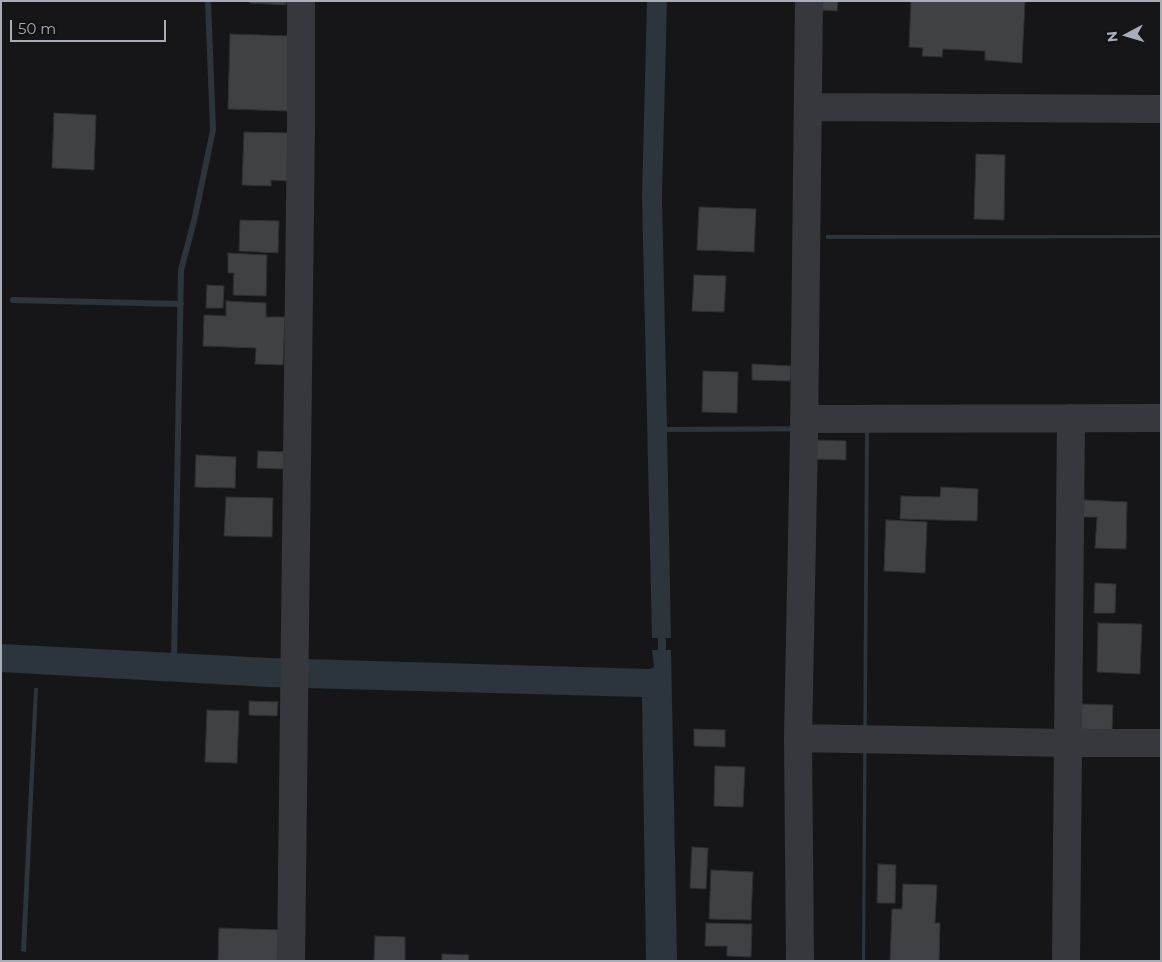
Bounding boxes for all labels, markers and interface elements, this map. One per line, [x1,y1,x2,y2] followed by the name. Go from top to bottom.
[12,10,169,42] scale bar
[1102,10,1152,60] north arrow
[18,19,56,38] text: 50 m
[1103,30,1122,43] text: N

